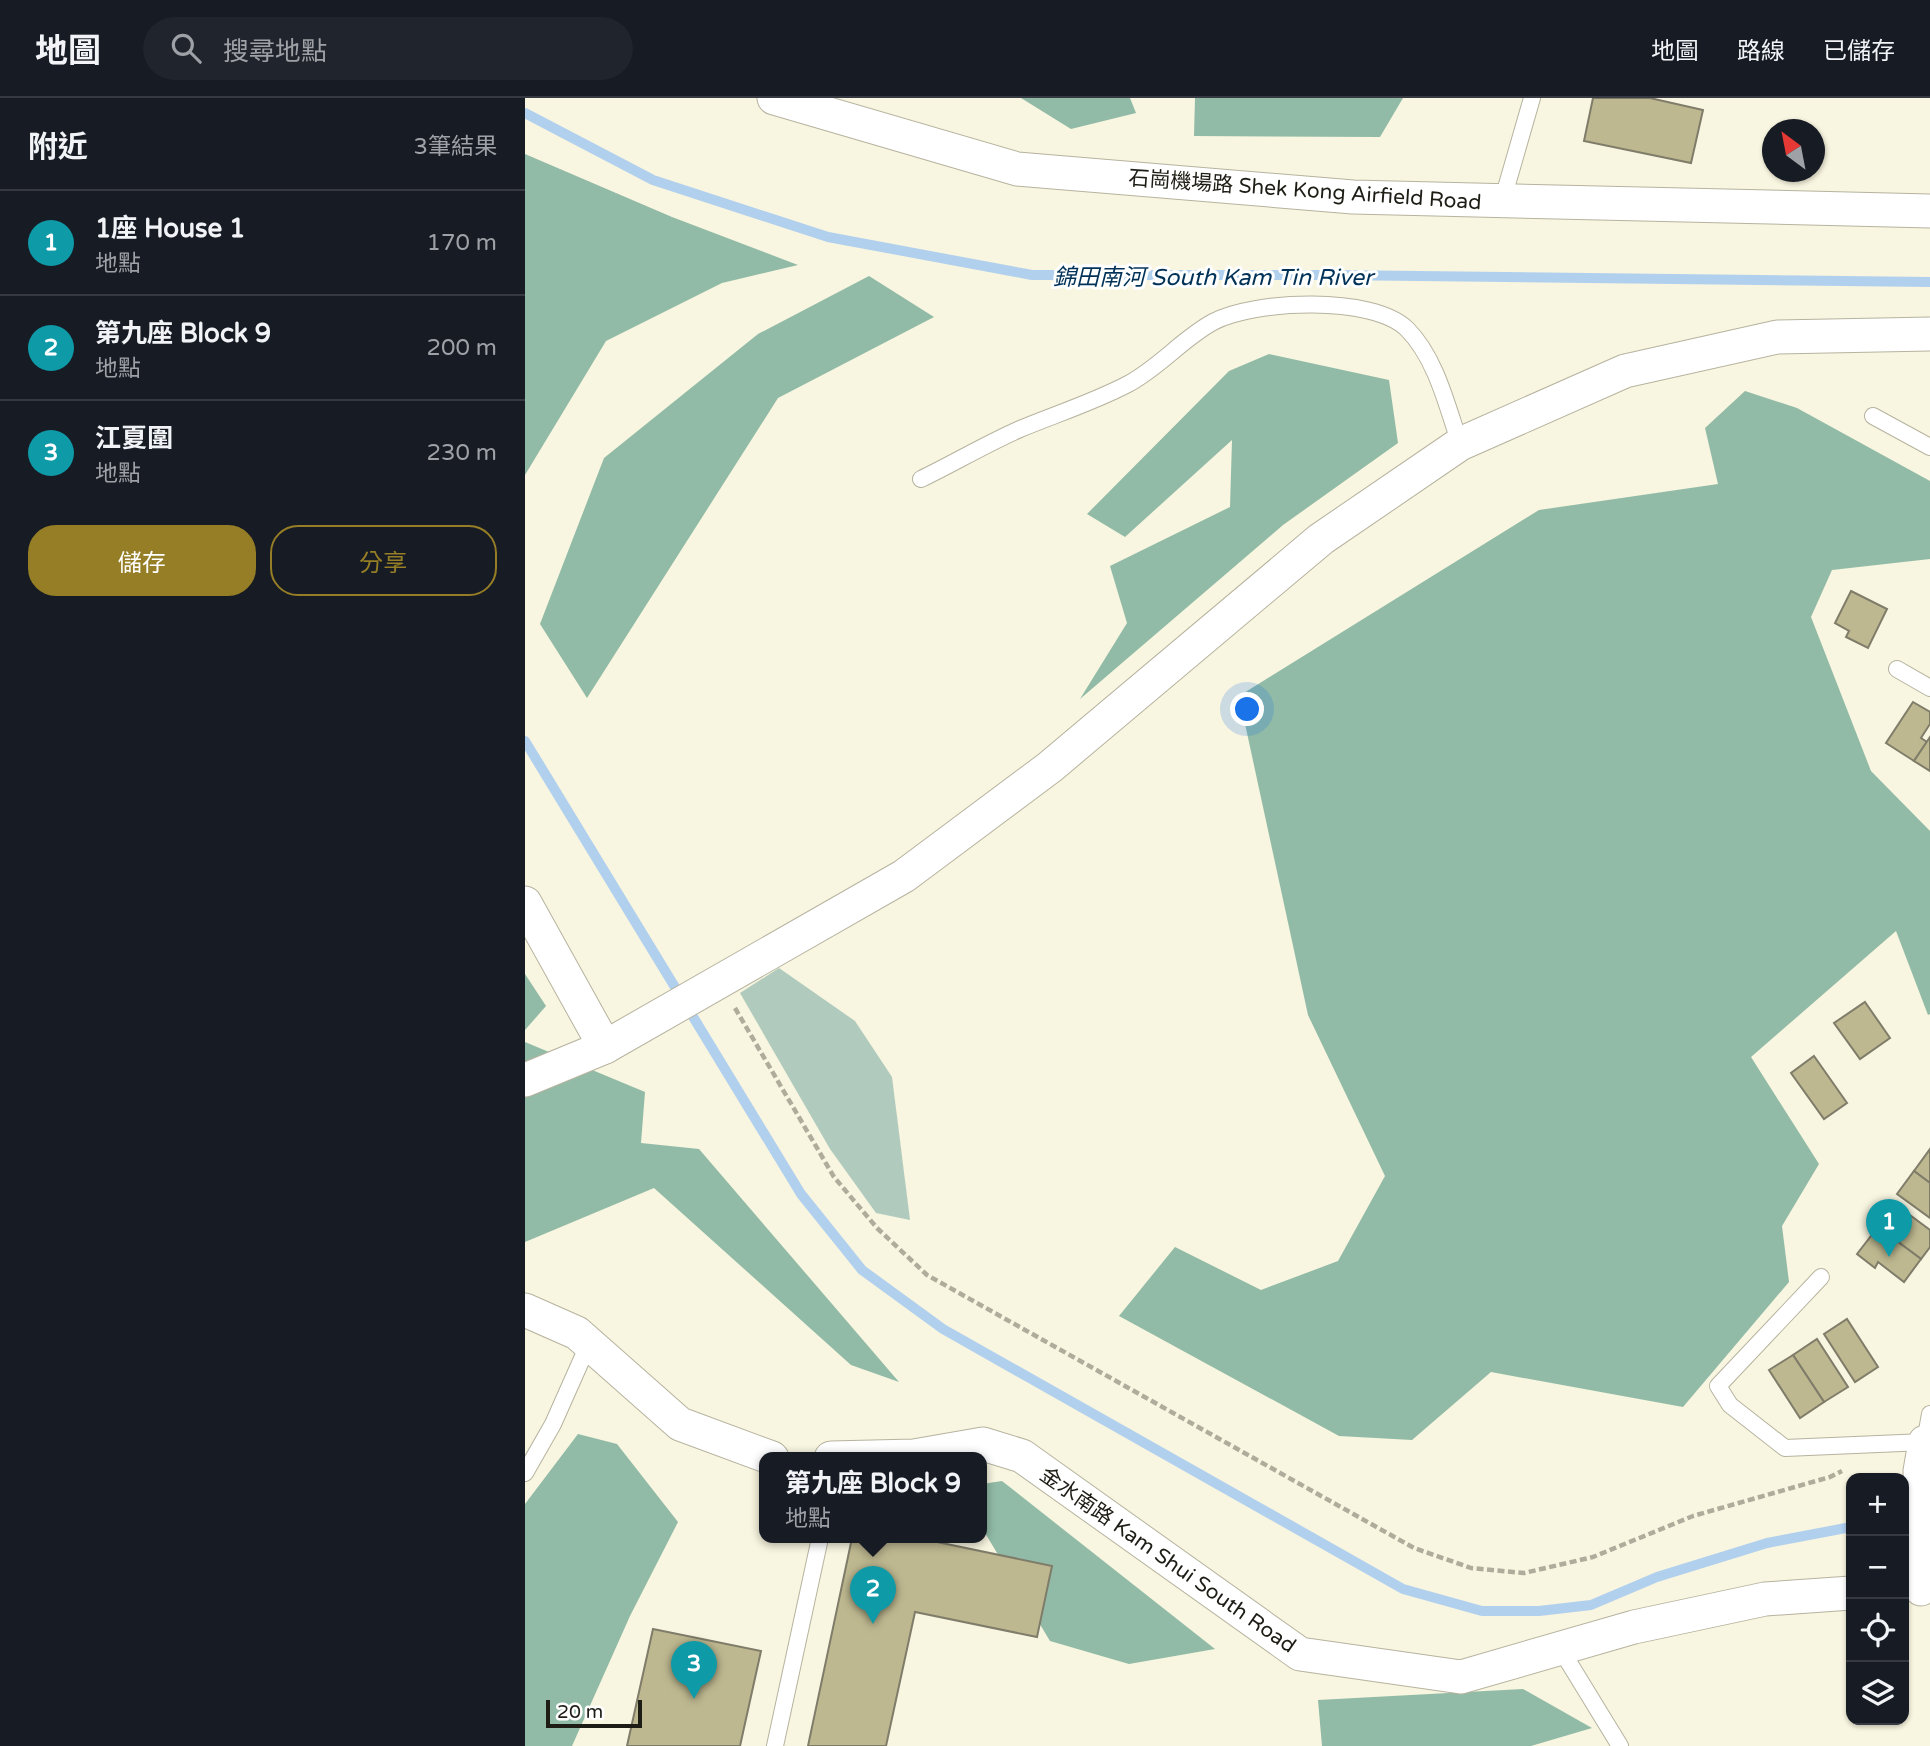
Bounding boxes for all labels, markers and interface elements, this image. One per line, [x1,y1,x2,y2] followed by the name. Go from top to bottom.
[143,17,633,80] search box
[167,29,205,67] icon: search
[35,32,101,71] text: 地圖
[223,36,327,67] text: 搜尋地點
[1651,37,1699,66] text: 地圖
[1737,37,1785,66] text: 路線
[1823,37,1895,66] text: 已儲存
[1762,119,1825,182] north arrow
[28,129,88,166] text: 附近
[414,133,497,161] text: 3筆結果
[1128,166,1482,215] street label: 石崗機場路 Shek Kong Airfield Road
[95,213,245,244] text: 1座 House 1
[44,229,58,257] text: 1
[427,229,497,257] text: 170 m
[95,250,141,278] text: 地點
[1053,264,1376,292] water label: 錦田南河 South Kam Tin River
[95,318,271,349] text: 第九座 Block 9
[44,334,58,362] text: 2
[427,334,497,362] text: 200 m
[95,355,141,383] text: 地點
[95,423,173,454] text: 江夏圍
[44,439,58,467] text: 3
[427,439,497,467] text: 230 m
[95,460,141,488] text: 地點
[28,525,256,596] button: 儲存
[270,525,497,596] button: 分享
[1230,692,1264,726] your location
[1866,1199,1912,1257] pin: 1
[759,1452,987,1543] popup
[1035,1462,1300,1659] street label: 金水南路 Kam Shui South Road
[785,1468,961,1499] text: 第九座 Block 9
[1846,1473,1909,1725] map controls
[1846,1473,1909,1536] button: +
[785,1505,831,1533] text: 地點
[1846,1536,1909,1599] button: −
[850,1566,896,1624] pin: 2
[1846,1599,1909,1662] button: locate
[671,1641,717,1699] pin: 3
[1846,1662,1909,1725] button: layers
[546,1697,642,1729] scale bar
[557,1701,603,1723] text: 20 m

